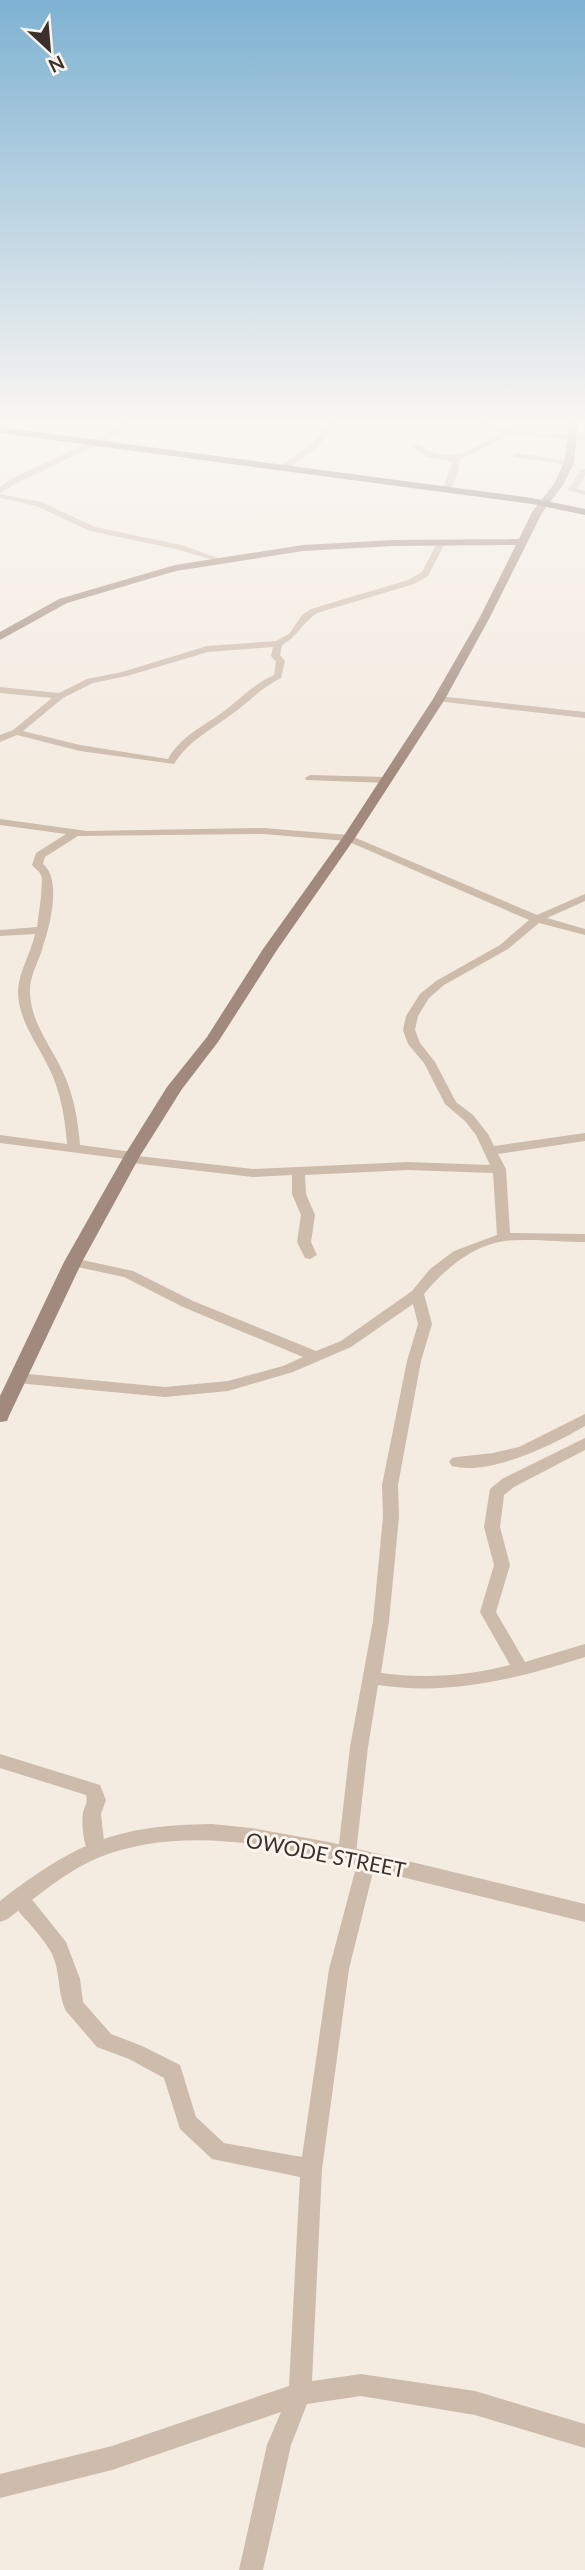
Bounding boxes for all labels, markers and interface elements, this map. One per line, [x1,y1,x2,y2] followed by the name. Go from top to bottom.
[14,14,84,84] north arrow
[45,51,68,78] text: N
[244,1826,408,1882] street label: OWODE STREET

